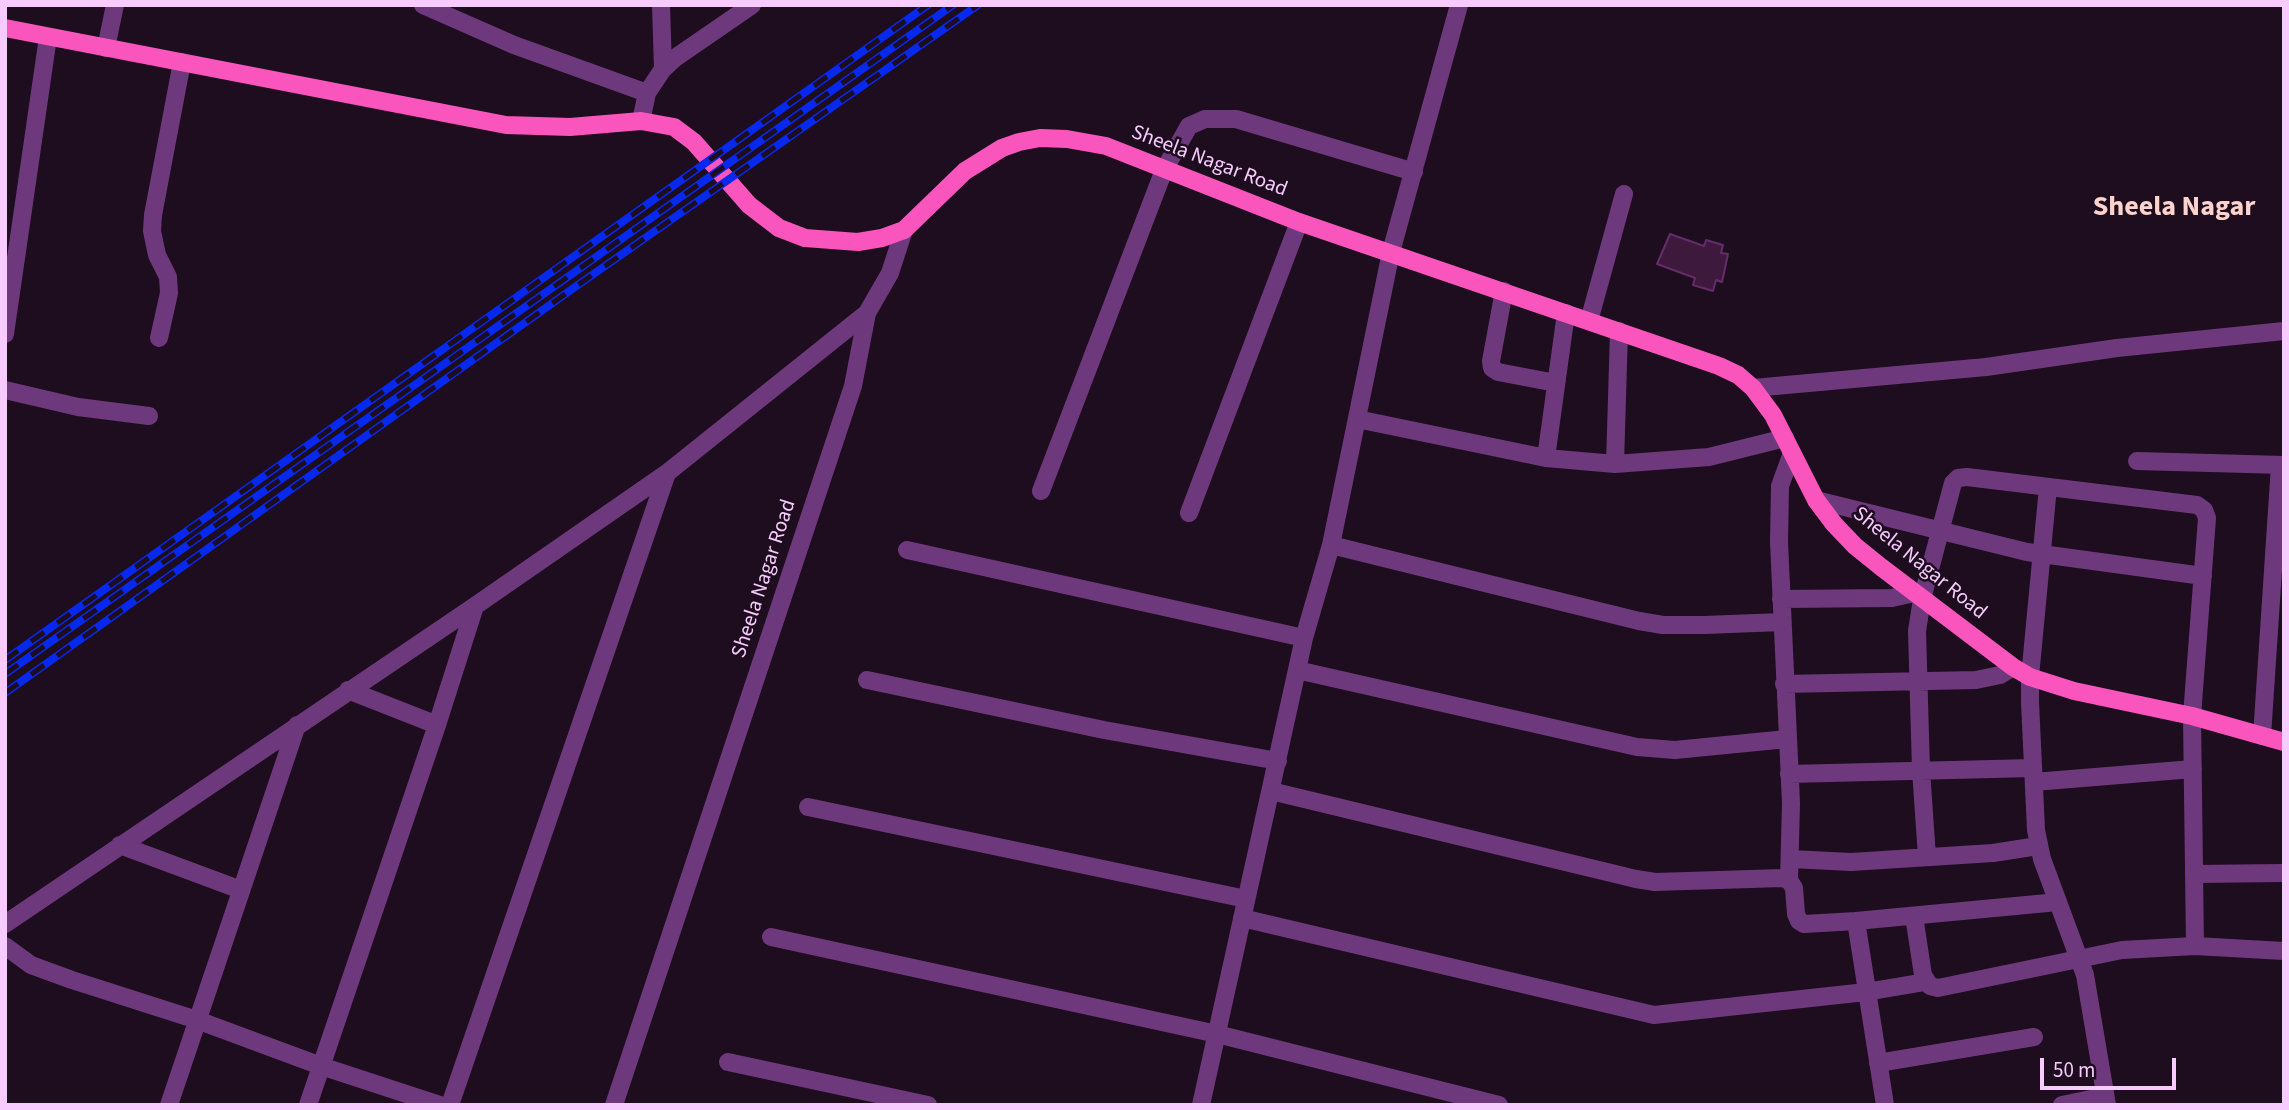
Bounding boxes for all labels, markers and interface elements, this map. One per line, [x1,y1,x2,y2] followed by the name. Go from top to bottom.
[1127,121,1291,203] street label: Sheela Nagar Road
[2093,192,2255,226] district label: Sheela Nagar
[727,497,803,661] street label: Sheela Nagar Road
[1847,502,1991,626] street label: Sheela Nagar Road
[2044,1044,2180,1088] scale bar
[2053,1055,2095,1085] text: 50 m

